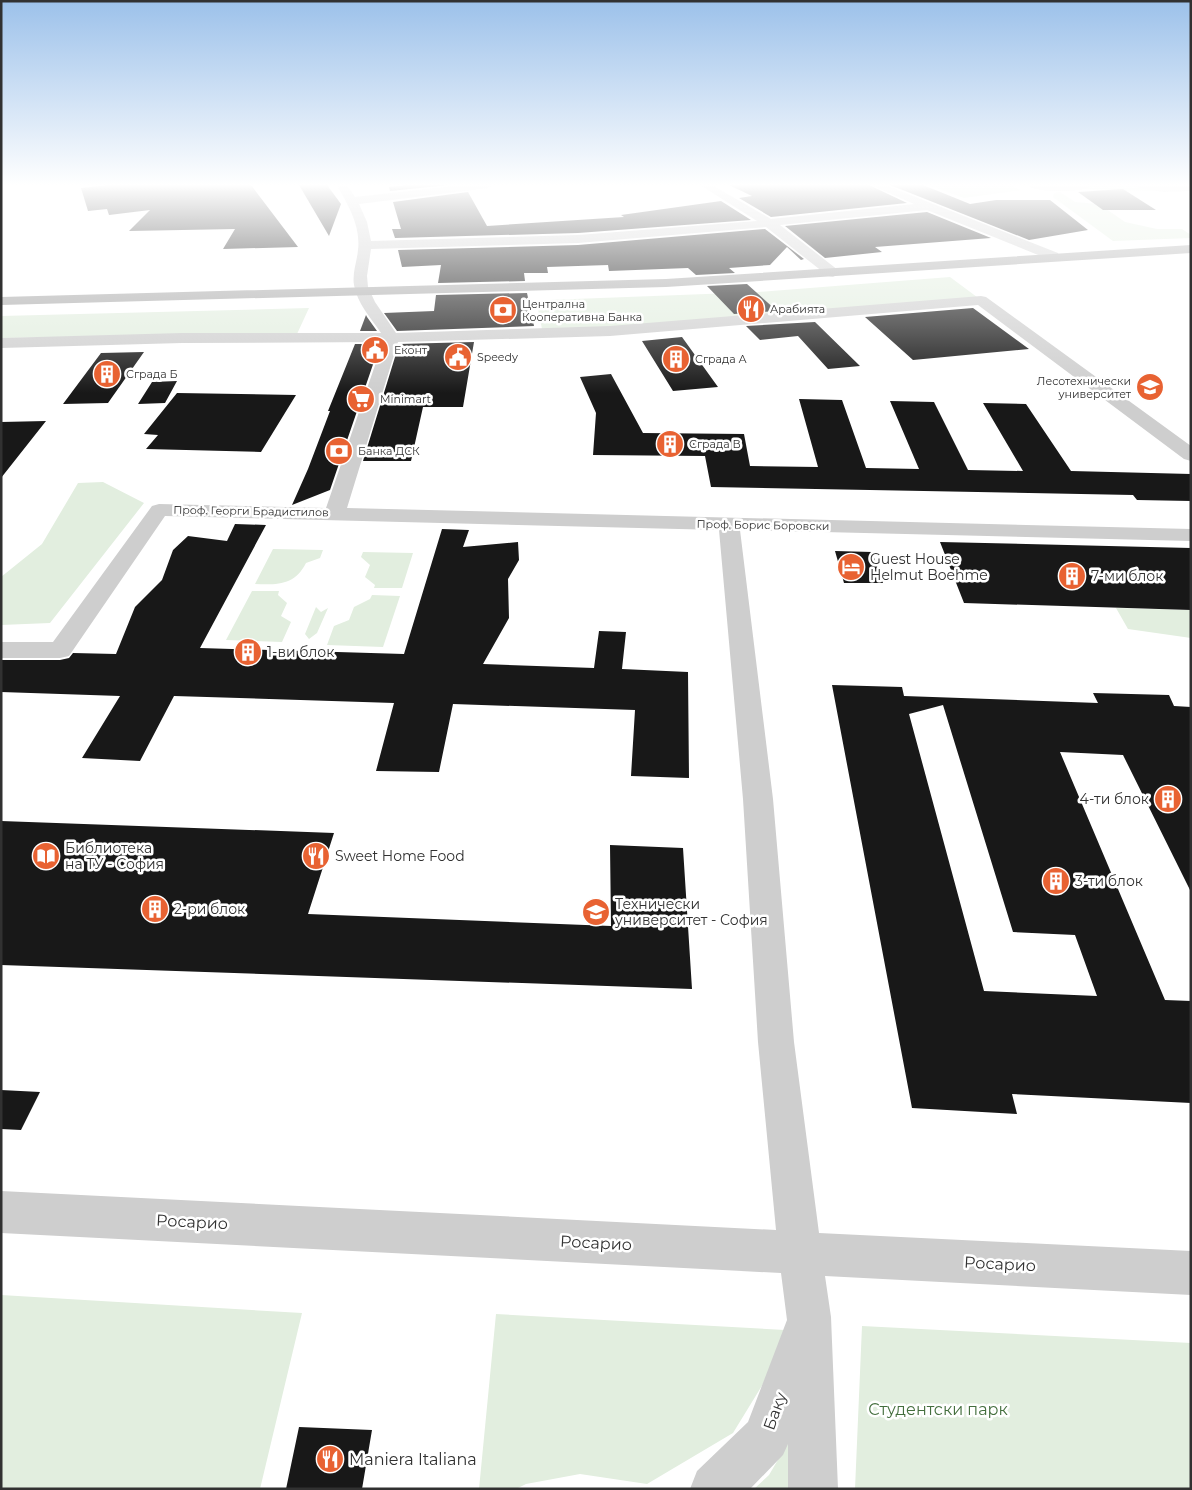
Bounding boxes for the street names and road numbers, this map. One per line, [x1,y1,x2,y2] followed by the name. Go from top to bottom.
[173,503,329,519] street label: Проф. Георги Брадистилов
[696,517,830,533] street label: Проф. Борис Боровски
[156,1211,228,1233] street label: Росарио
[560,1232,632,1254] street label: Росарио
[964,1253,1036,1275] street label: Росарио
[759,1389,791,1433] street label: Баку

